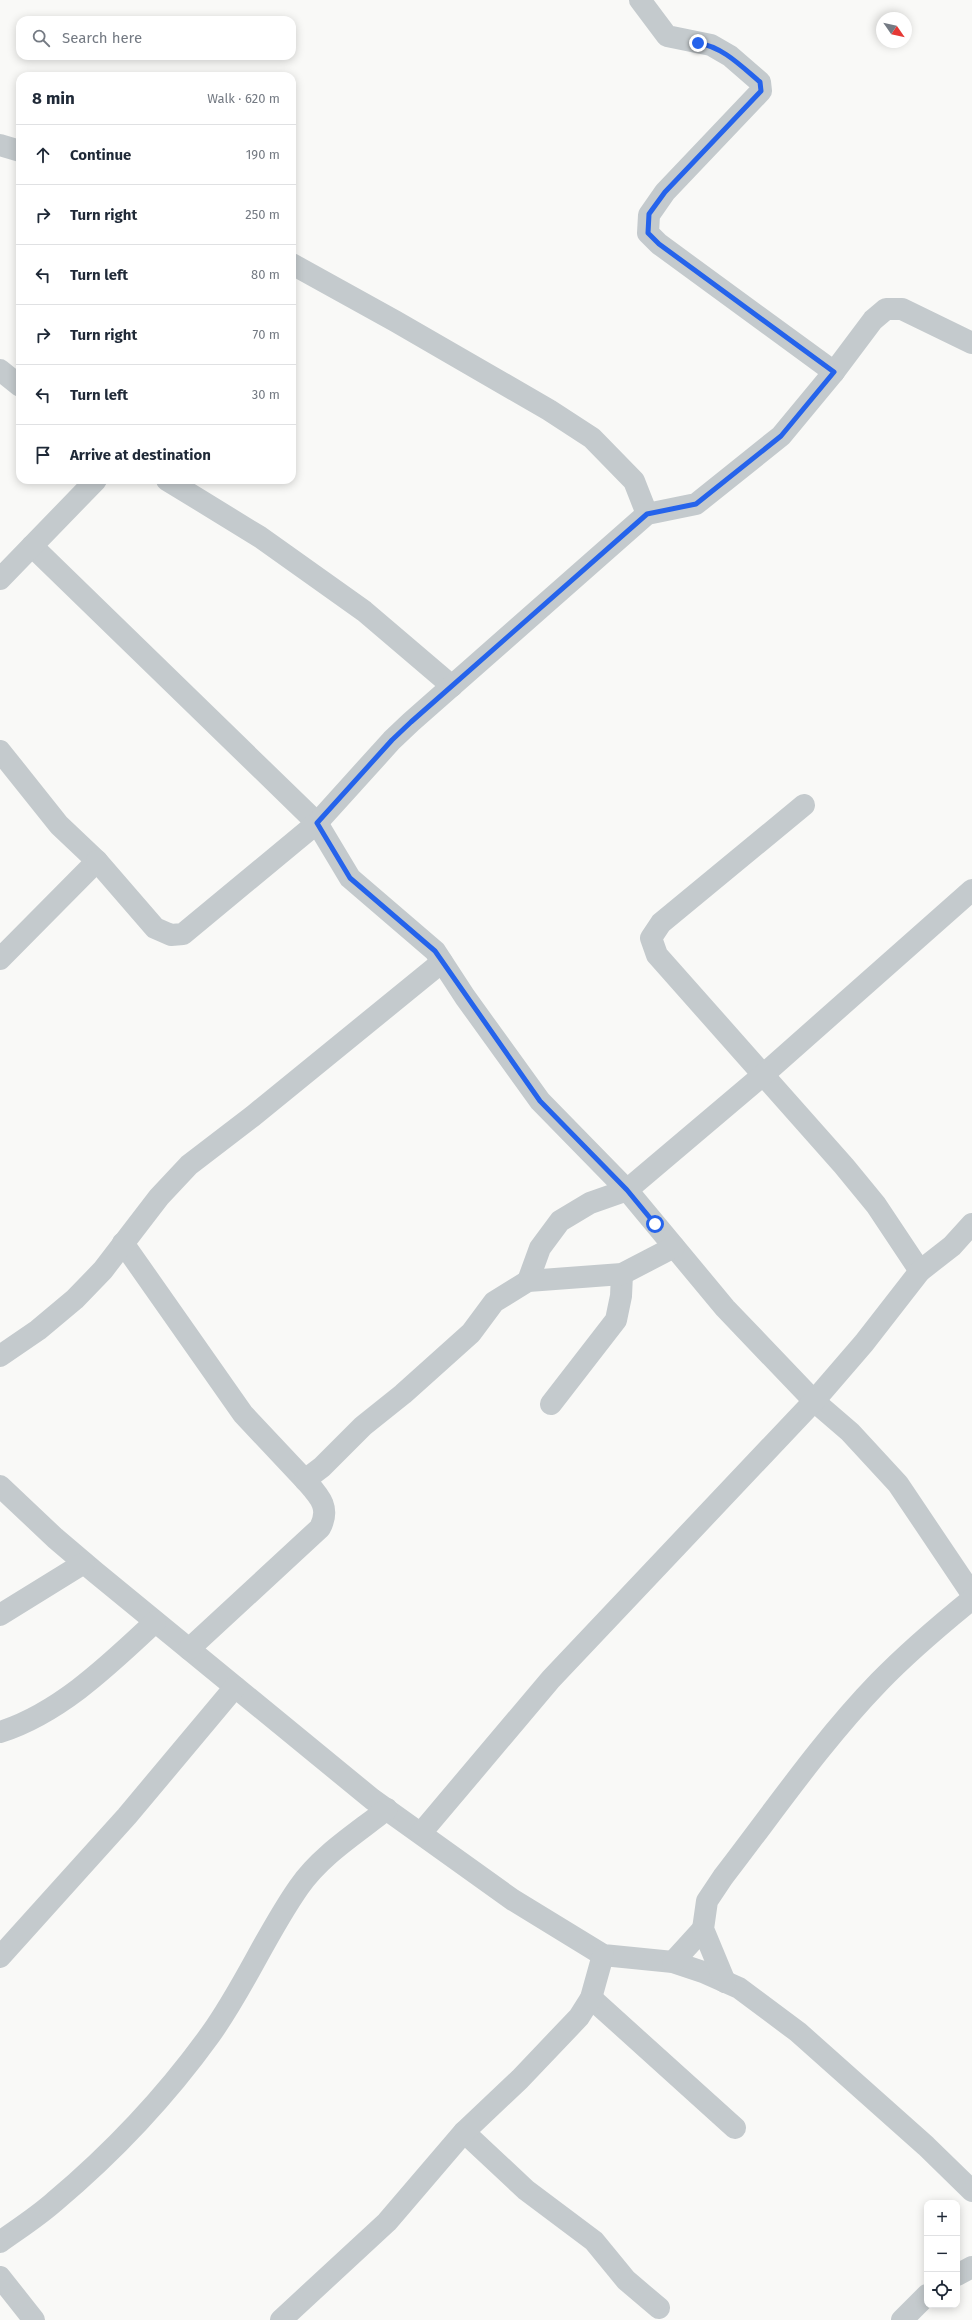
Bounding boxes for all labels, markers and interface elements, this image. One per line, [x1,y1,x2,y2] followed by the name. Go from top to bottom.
[876,12,912,48] north arrow
[16,16,296,60] search box
[30,27,52,49] icon: search
[62,29,142,47] text: Search here
[689,34,707,52] route end
[32,88,75,109] text: 8 min
[207,91,280,106] text: Walk · 620 m
[32,144,54,166] icon: ahead
[70,146,131,164] text: Continue
[246,147,280,162] text: 190 m
[32,204,54,226] icon: right
[70,206,137,224] text: Turn right
[245,207,280,222] text: 250 m
[32,264,54,286] icon: left
[70,266,128,284] text: Turn left
[251,267,280,282] text: 80 m
[32,324,54,346] icon: right
[70,326,137,344] text: Turn right
[253,327,280,342] text: 70 m
[32,384,54,406] icon: left
[70,386,128,404] text: Turn left
[252,387,280,402] text: 30 m
[32,444,54,466] icon: arrive
[70,446,211,464] text: Arrive at destination
[646,1215,664,1233] route start
[924,2200,960,2308] map controls
[924,2200,960,2236] button: +
[924,2236,960,2272] button: −
[924,2272,960,2308] button: locate

